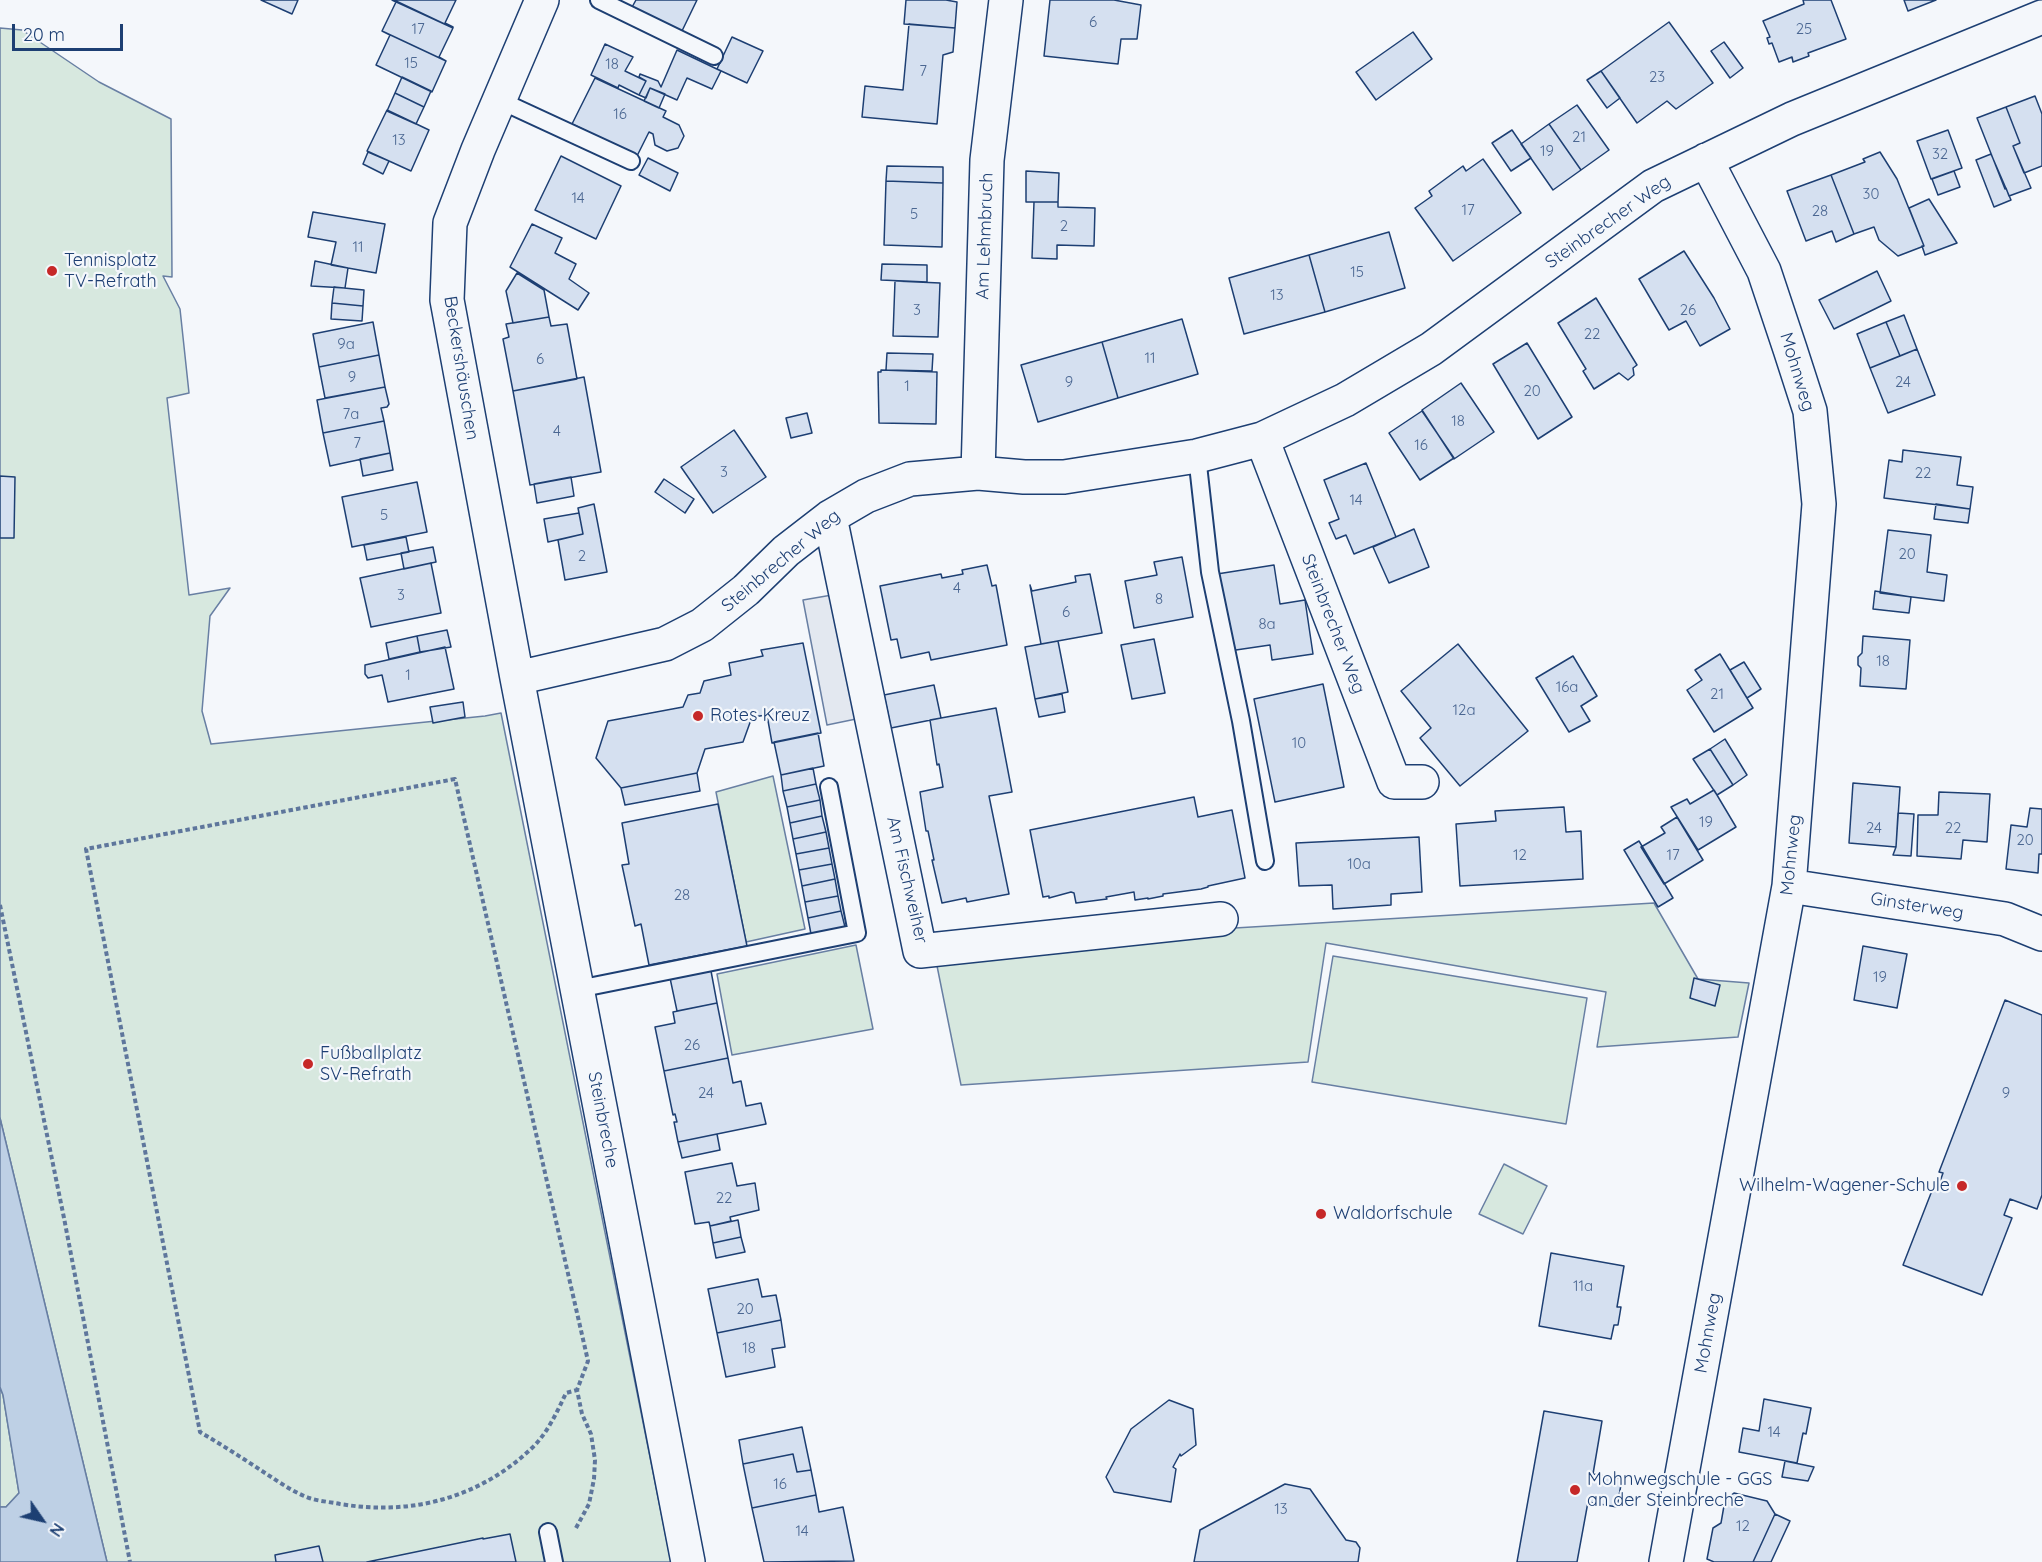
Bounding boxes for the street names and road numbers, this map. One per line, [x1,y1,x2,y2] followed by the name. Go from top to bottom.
[1541,171,1675,273] street label: Steinbrecher Weg
[972,172,998,300] street label: Am Lehmbruch
[439,294,483,442] street label: Beckershäuschen
[1775,330,1819,414] street label: Mohnweg
[717,505,845,617] street label: Steinbrecher Weg
[1296,551,1370,697] street label: Steinbrecher Weg
[1776,813,1806,897] street label: Mohnweg
[882,814,932,946] street label: Am Fischweiher
[1869,888,1965,924] street label: Ginsterweg
[583,1070,623,1170] street label: Steinbreche
[1690,1291,1726,1375] street label: Mohnweg

